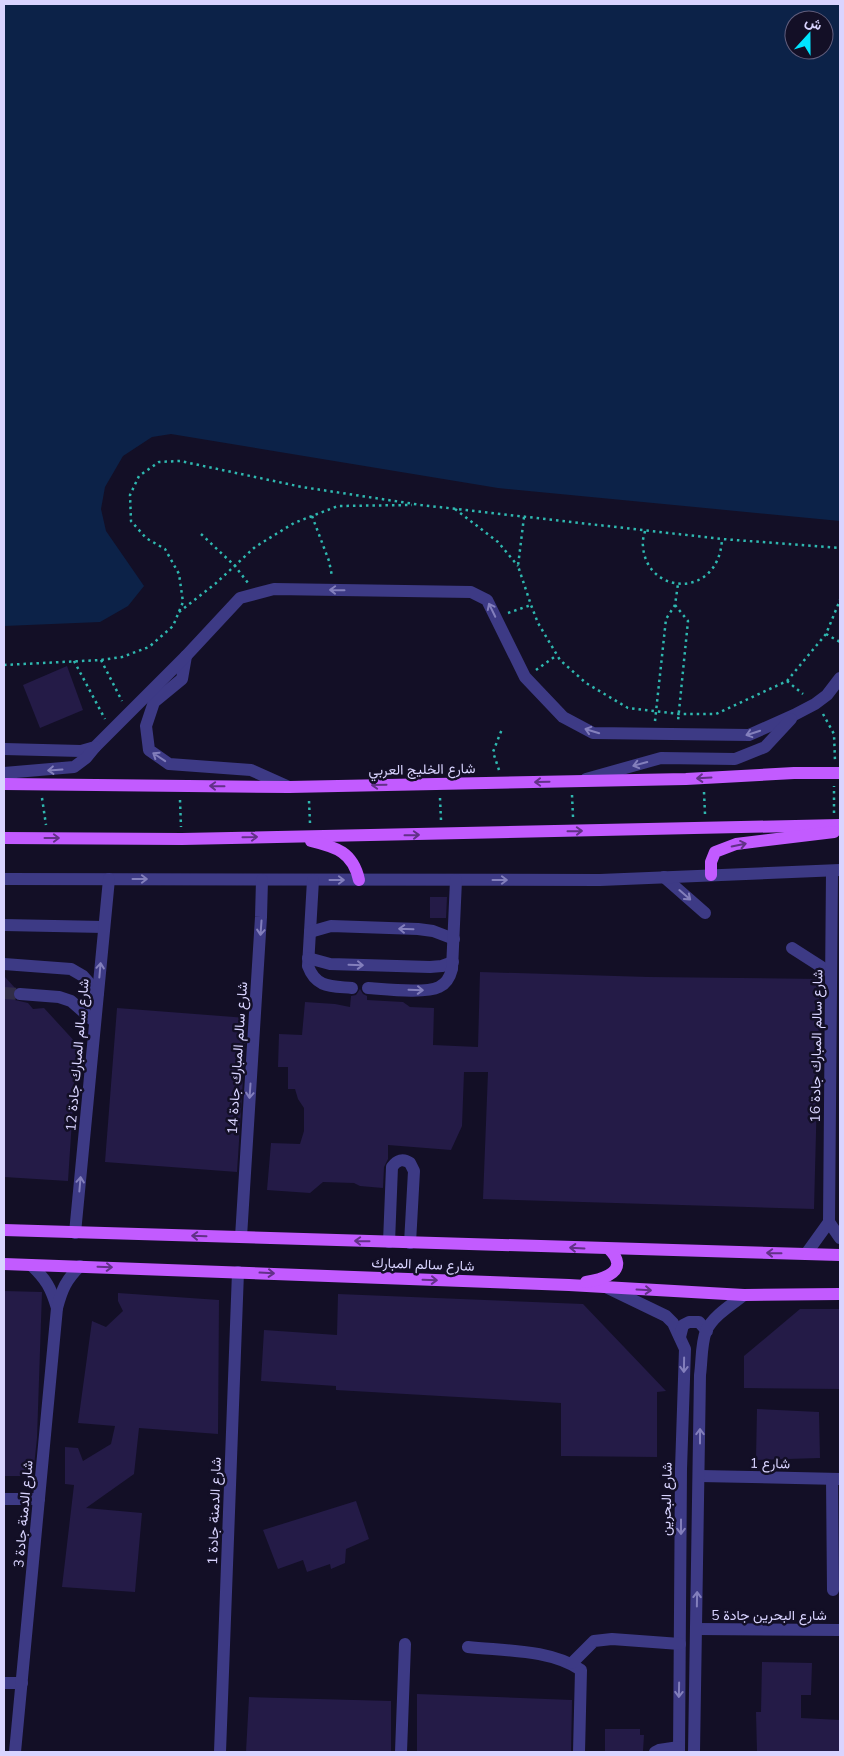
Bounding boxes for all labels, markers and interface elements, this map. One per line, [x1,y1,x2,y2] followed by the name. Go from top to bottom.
[784,10,834,60] north arrow
[802,11,825,35] text: ش
[330,585,346,595] one-way arrow
[487,603,496,618] one-way arrow
[584,726,600,735] one-way arrow
[746,728,762,738] one-way arrow
[152,752,166,762] one-way arrow
[368,759,476,782] street label: شارع الخليج العربي
[632,760,648,769] one-way arrow
[47,765,63,775] one-way arrow
[696,774,712,783] one-way arrow
[534,777,550,787] one-way arrow
[371,780,388,790] one-way arrow
[209,781,225,791] one-way arrow
[567,827,583,836] one-way arrow
[404,830,420,839] one-way arrow
[44,833,60,843] one-way arrow
[242,833,258,842] one-way arrow
[730,840,746,849] one-way arrow
[132,874,148,884] one-way arrow
[329,875,345,885] one-way arrow
[492,875,508,885] one-way arrow
[678,889,691,901] one-way arrow
[256,920,265,936] one-way arrow
[399,924,415,934] one-way arrow
[348,960,364,969] one-way arrow
[95,963,105,979] one-way arrow
[806,969,828,1123] street label: شارع سالم المبارك جادة 16
[61,978,95,1132] street label: شارع سالم المبارك جادة 12
[223,981,253,1135] street label: شارع سالم المبارك جادة 14
[408,985,424,995] one-way arrow
[246,1082,255,1098] one-way arrow
[75,1177,85,1193] one-way arrow
[192,1232,208,1241] one-way arrow
[354,1237,370,1246] one-way arrow
[569,1243,585,1252] one-way arrow
[766,1249,782,1258] one-way arrow
[371,1253,475,1277] street label: شارع سالم المبارك
[97,1262,113,1271] one-way arrow
[259,1269,275,1278] one-way arrow
[421,1275,437,1284] one-way arrow
[636,1285,652,1294] one-way arrow
[680,1357,689,1373] one-way arrow
[695,1428,705,1444] one-way arrow
[750,1454,790,1474] street label: شارع 1
[203,1457,227,1565] street label: شارع الدمنة جادة 1
[9,1460,39,1569] street label: شارع الدمنة جادة 3
[656,1462,678,1536] street label: شارع البحرين
[676,1519,686,1535] one-way arrow
[693,1591,702,1607] one-way arrow
[711,1606,827,1626] street label: شارع البحرين جادة 5
[674,1682,684,1698] one-way arrow

